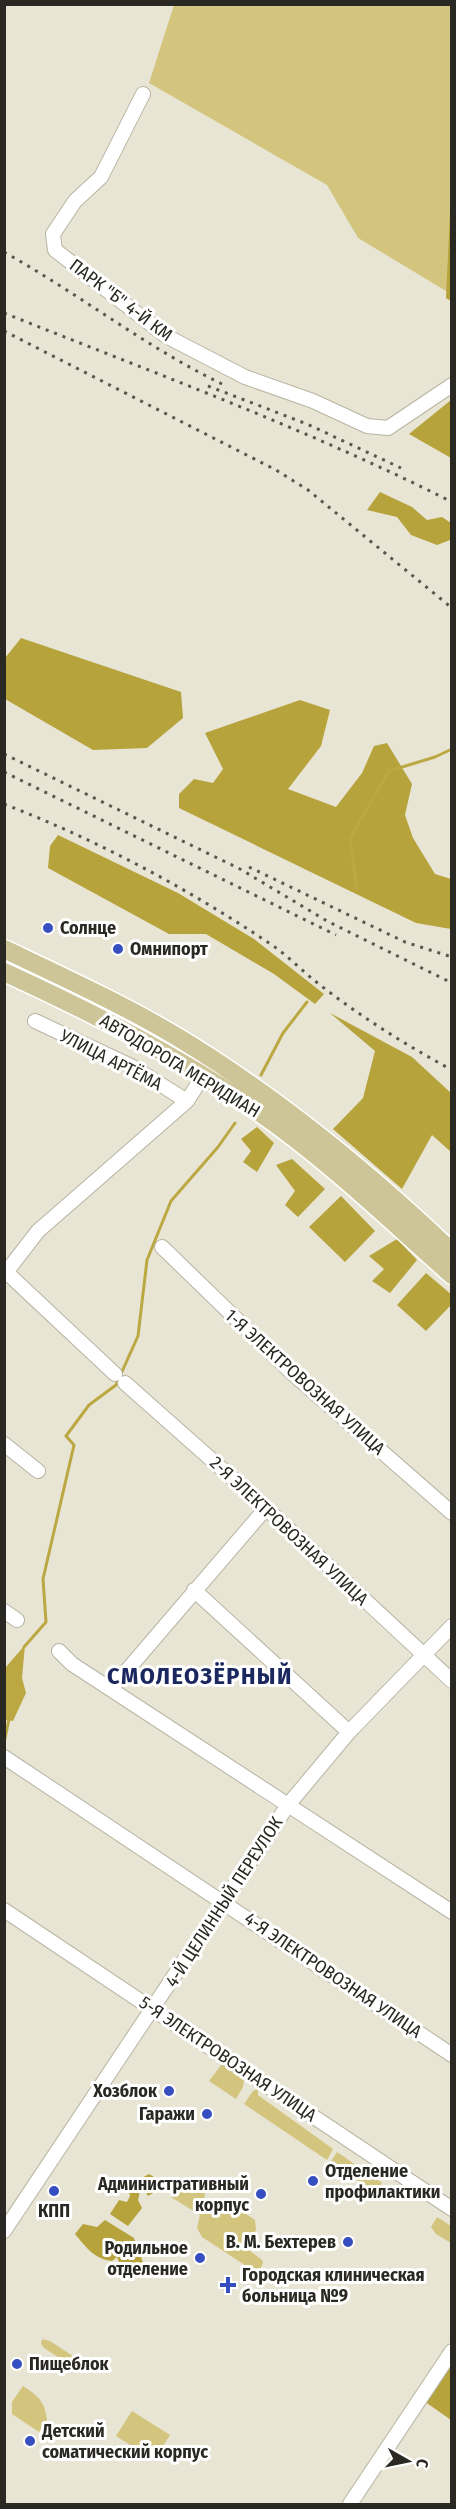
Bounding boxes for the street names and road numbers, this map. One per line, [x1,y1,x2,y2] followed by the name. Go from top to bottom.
[65,254,177,346] street label: ПАРК "Б" 4-Й КМ
[96,1009,264,1123] street label: АВТОДОРОГА МЕРИДИАН
[55,1024,166,1095] street label: УЛИЦА АРТЁМА
[221,1304,390,1460] street label: 1-Я ЭЛЕКТРОВОЗНАЯ УЛИЦА
[205,1452,373,1610] street label: 2-Я ЭЛЕКТРОВОЗНАЯ УЛИЦА
[161,1812,288,1991] street label: 4-Й ЦЕЛИННЫЙ ПЕРЕУЛОК
[240,1907,426,2043] street label: 4-Я ЭЛЕКТРОВОЗНАЯ УЛИЦА
[135,1992,321,2127] street label: 5-Я ЭЛЕКТРОВОЗНАЯ УЛИЦА

